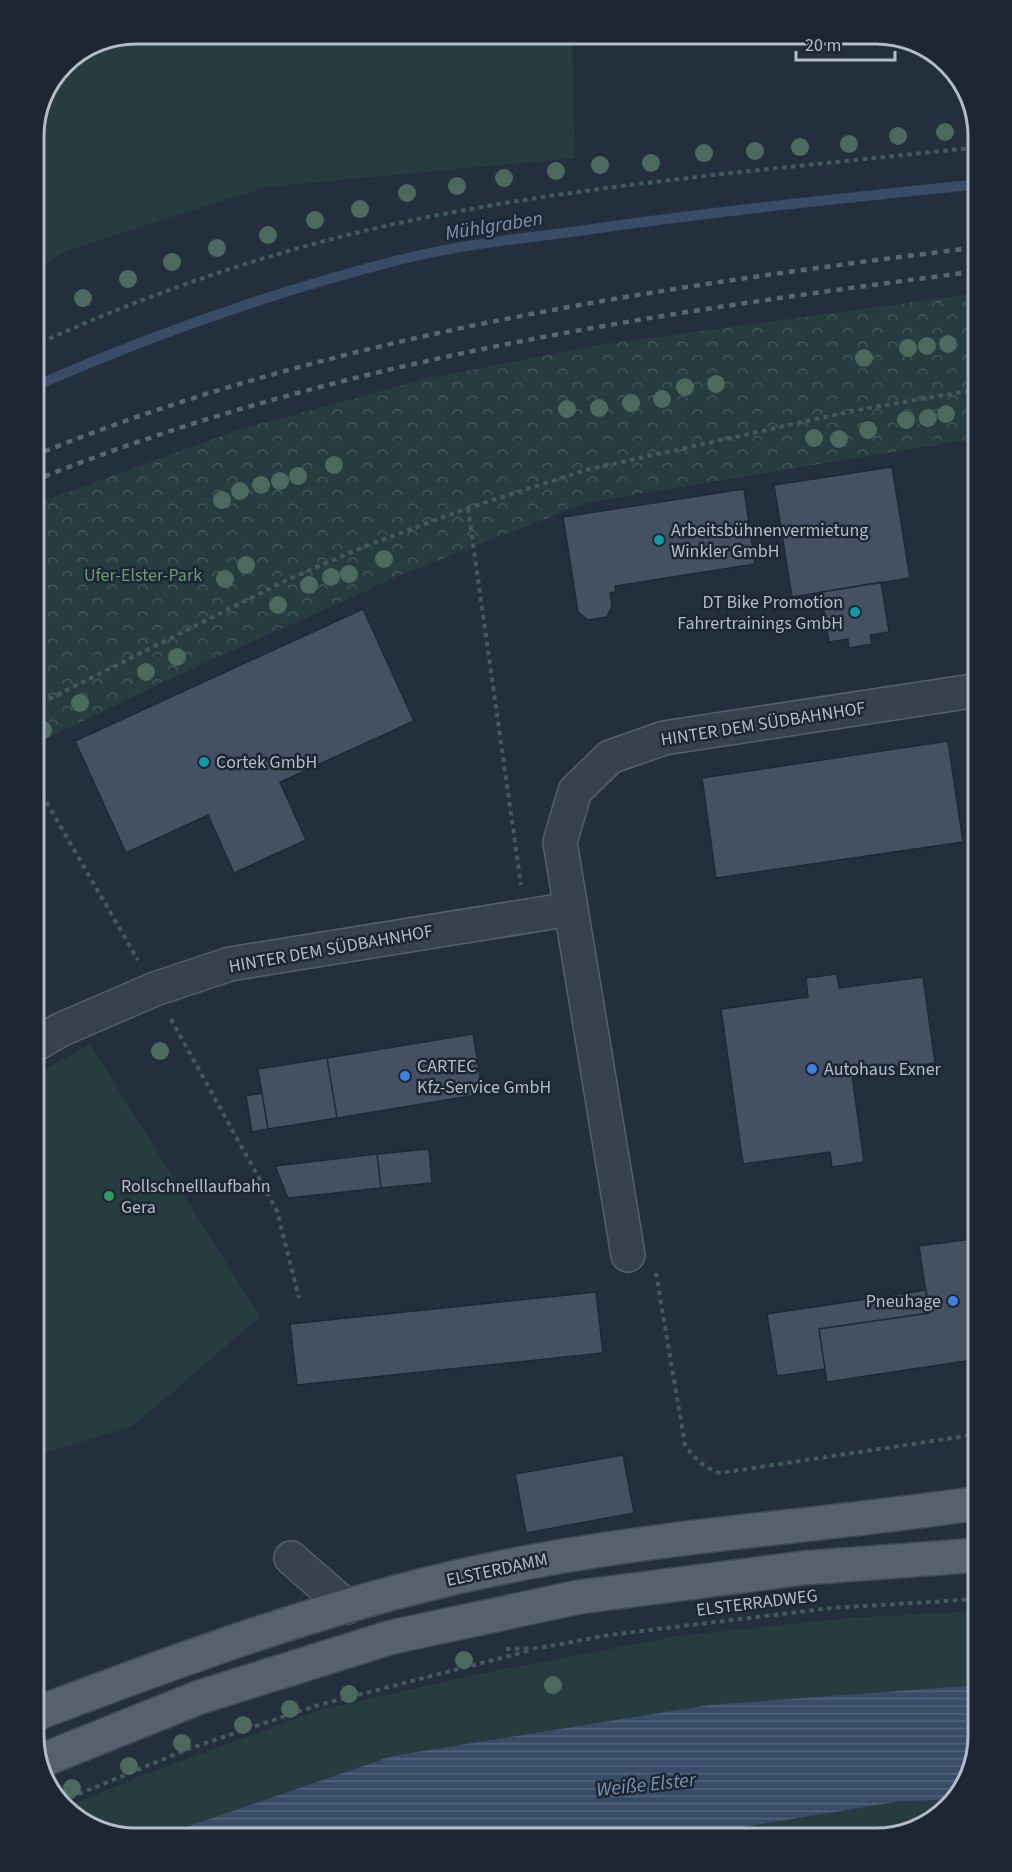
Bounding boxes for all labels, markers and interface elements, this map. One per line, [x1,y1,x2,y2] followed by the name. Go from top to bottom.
[796,24,895,62] scale bar
[805,33,841,58] text: 20 m
[443,204,545,248] water label: Mühlgraben
[671,518,868,564] place label: Arbeitsbühnenvermietung Winkler GmbH
[652,533,666,547] marker: Arbeitsbühnenvermietung Winkler GmbH
[84,563,202,588] park label: Ufer-Elster-Park
[677,590,843,636] place label: DT Bike Promotion Fahrertrainings GmbH
[848,605,862,619] marker: DT Bike Promotion Fahrertrainings GmbH
[659,695,867,753] street label: HINTER DEM SÜDBAHNHOF
[216,750,317,775] place label: Cortek GmbH
[197,755,211,769] marker: Cortek GmbH
[227,919,435,979] street label: HINTER DEM SÜDBAHNHOF
[417,1054,551,1100] place label: CARTEC Kfz-Service GmbH
[824,1057,942,1082] place label: Autohaus Exner
[805,1062,819,1076] marker: Autohaus Exner
[398,1069,412,1083] marker: CARTEC Kfz-Service GmbH
[121,1174,271,1220] place label: Rollschnelllaufbahn Gera
[102,1189,116,1203] marker: Rollschnelllaufbahn Gera
[866,1289,941,1314] place label: Pneuhage
[946,1294,960,1308] marker: Pneuhage
[444,1547,550,1593] street label: ELSTERDAMM
[695,1583,819,1623] street label: ELSTERRADWEG
[595,1766,698,1804] water label: Weiße Elster

